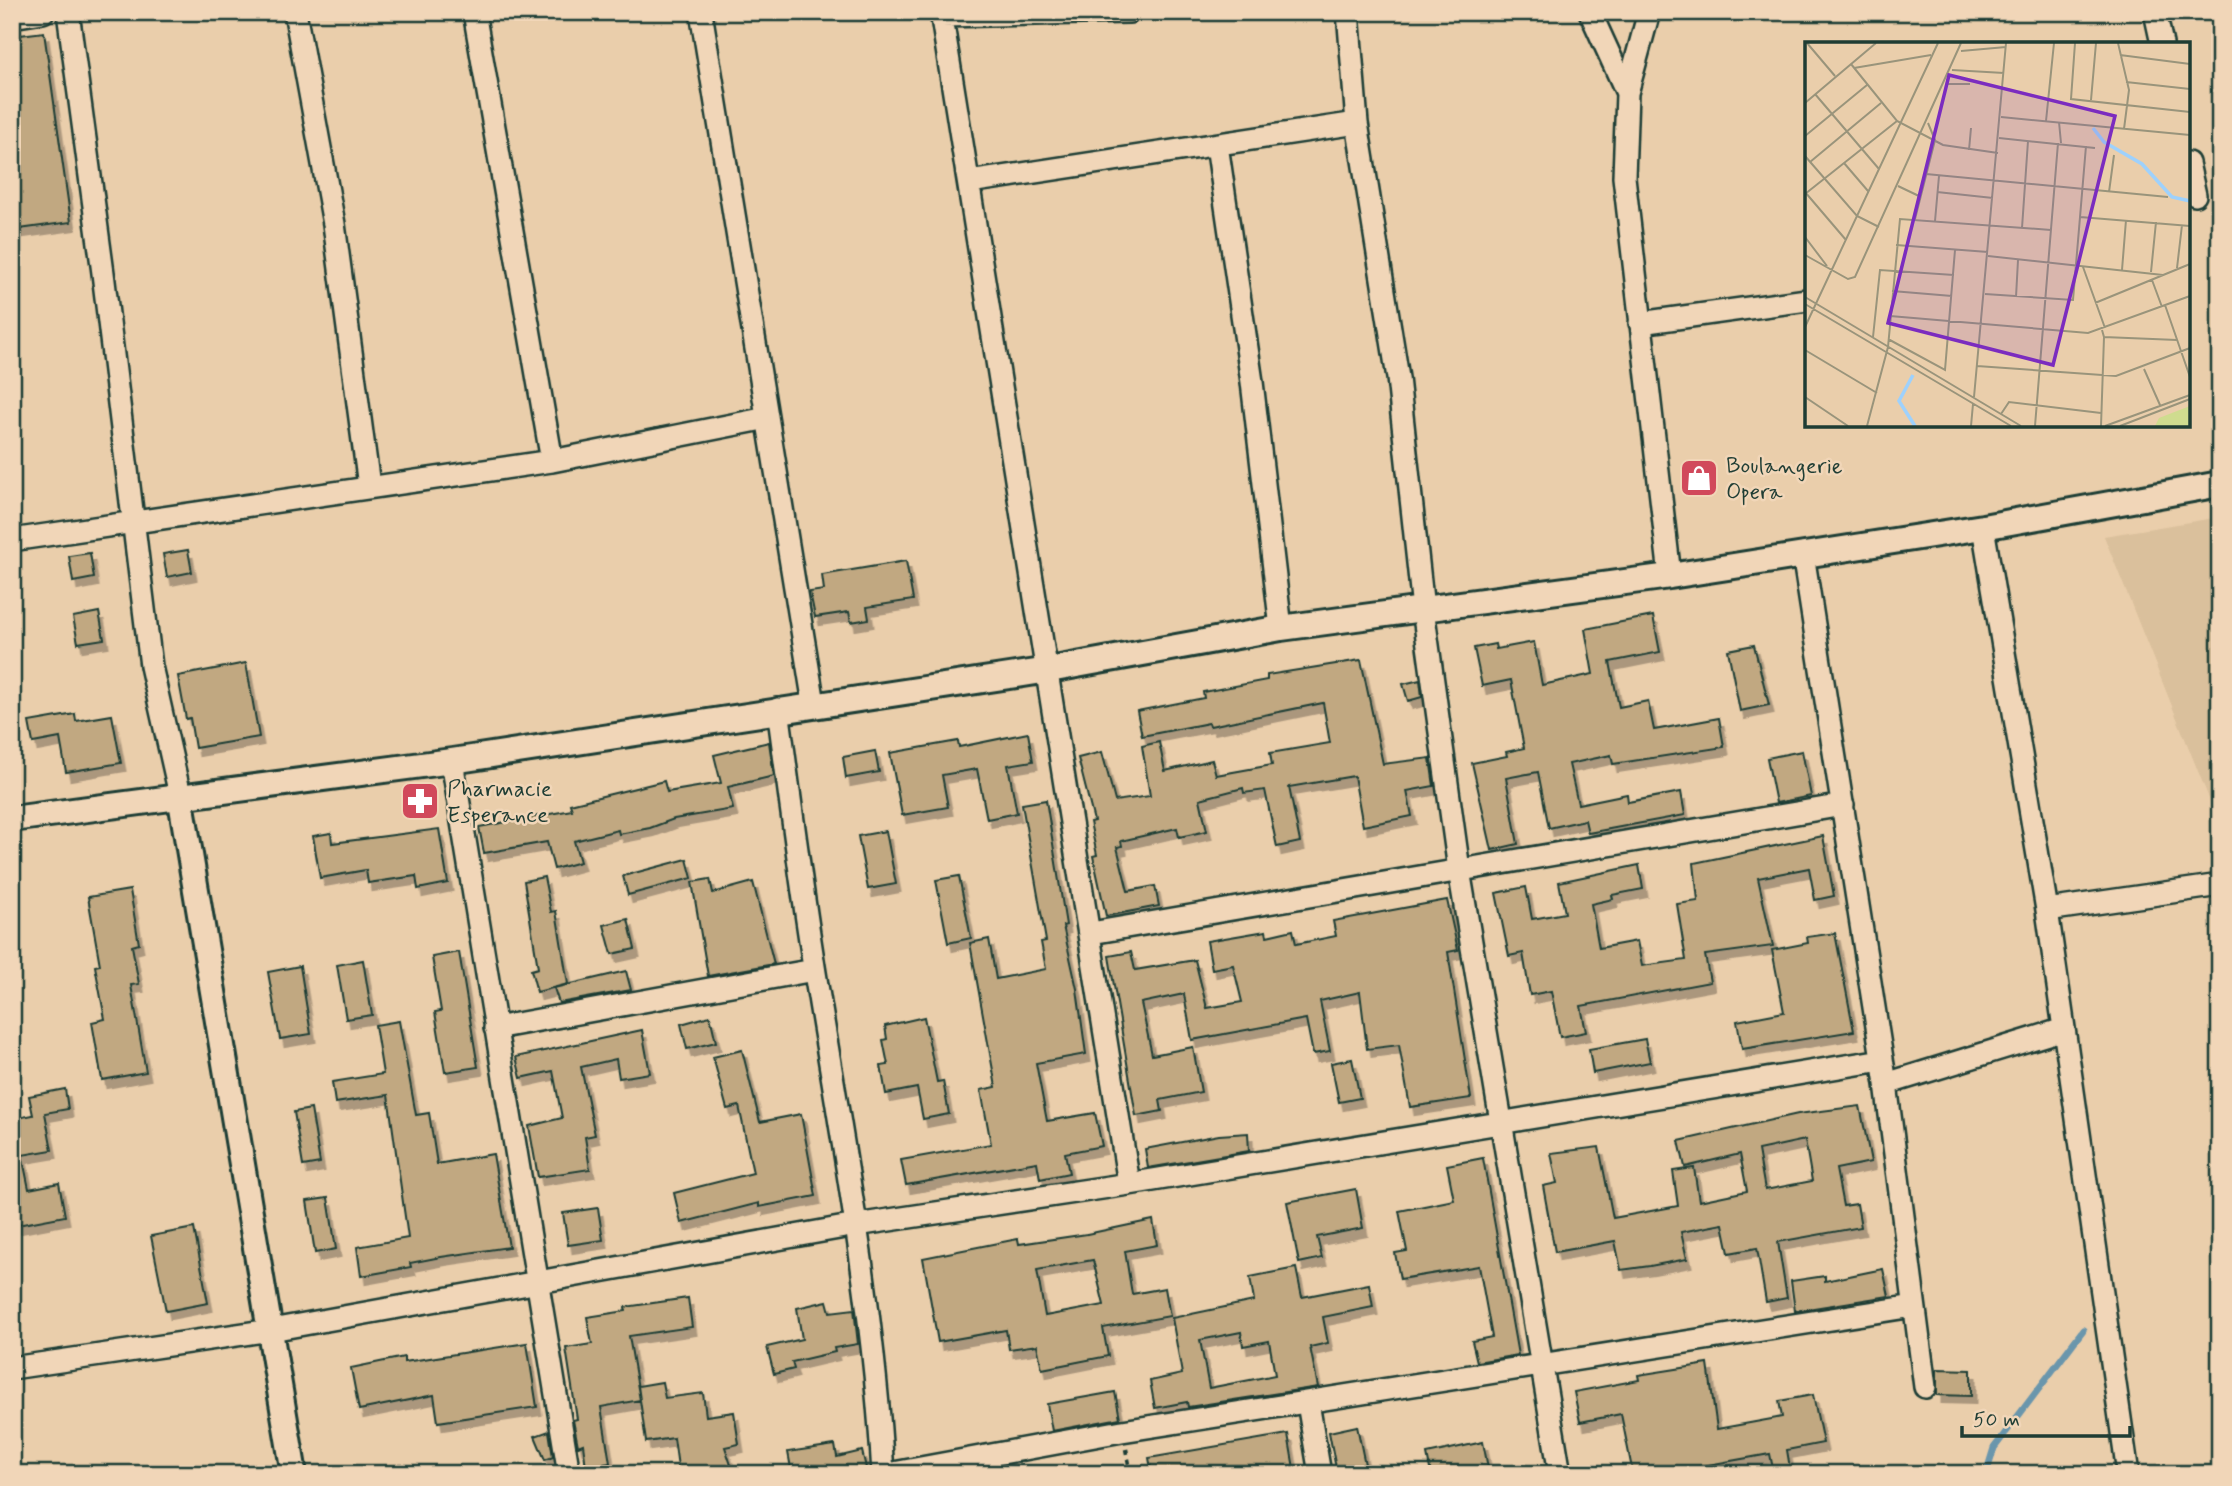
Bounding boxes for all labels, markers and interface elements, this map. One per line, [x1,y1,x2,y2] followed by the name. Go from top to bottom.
[1805,42,2190,427] inset map
[1726,452,1843,508] place label: Boulangerie Opera
[1678,457,1720,499] shop icon: Boulangerie Opera
[447,775,552,831] place label: Pharmacie Esperance
[399,780,441,822] pharmacy icon: Pharmacie Esperance
[1962,1395,2130,1439] scale bar
[1973,1406,2020,1434] text: 50 m

